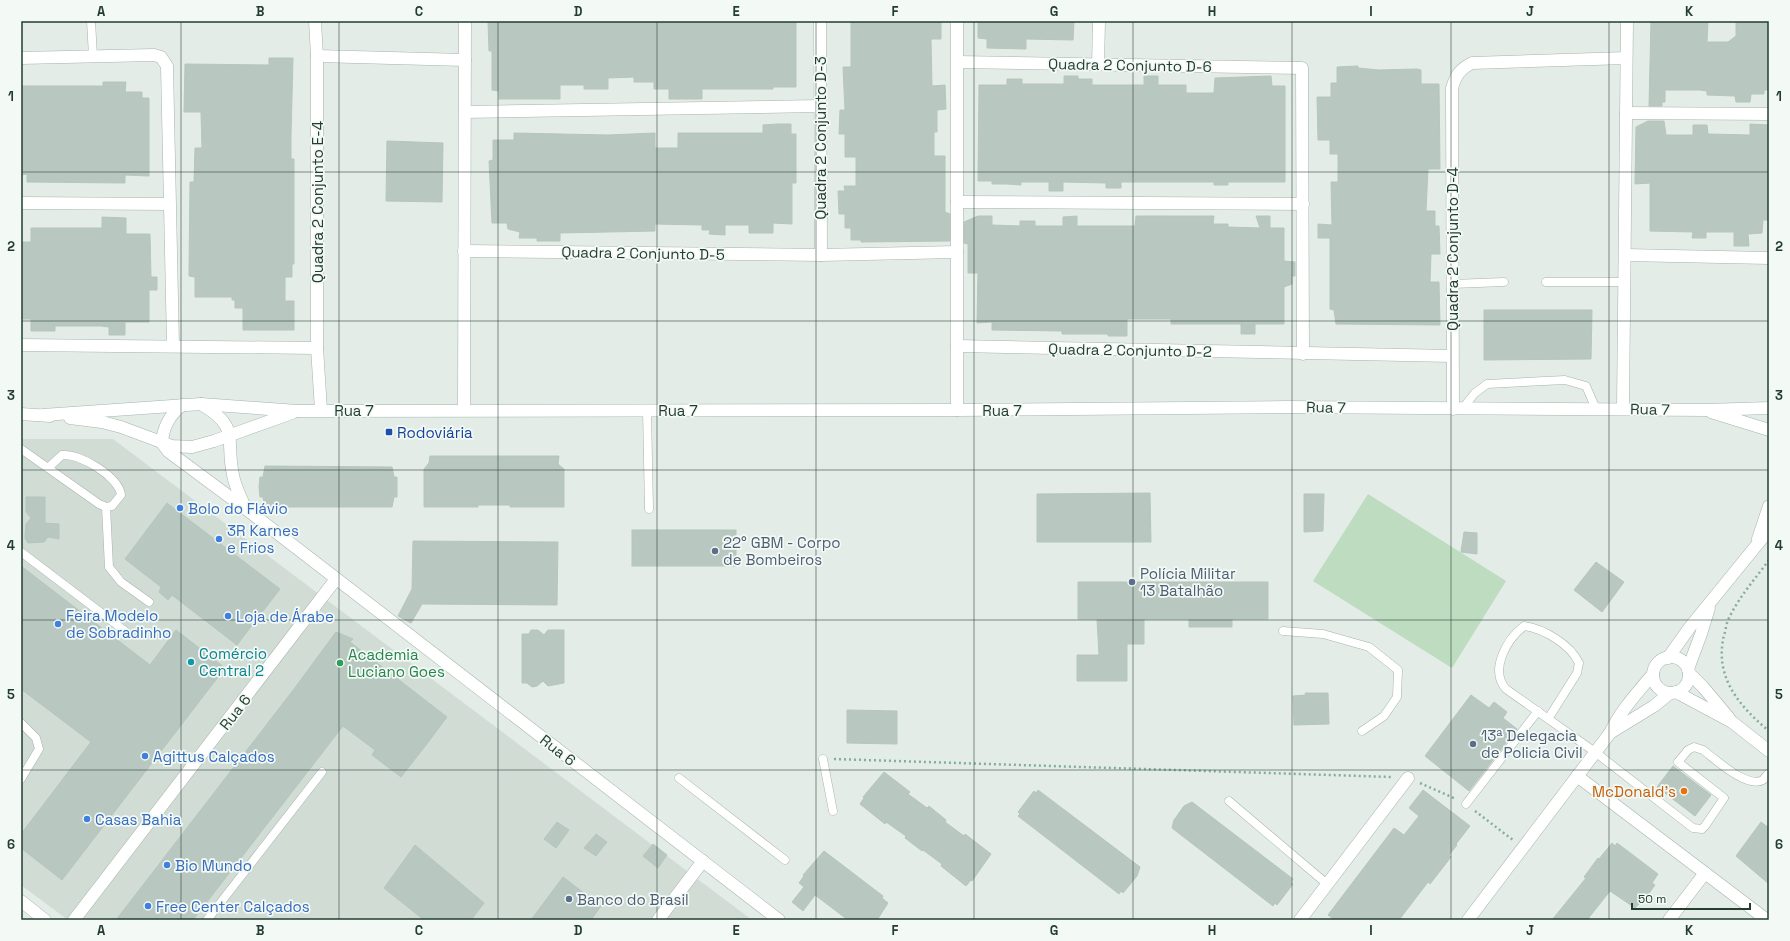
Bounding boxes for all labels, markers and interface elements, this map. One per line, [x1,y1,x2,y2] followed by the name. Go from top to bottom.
[97,3,106,20] text: A
[256,3,265,20] text: B
[415,3,423,20] text: C
[574,3,583,20] text: D
[732,3,740,20] text: E
[892,3,899,20] text: F
[1050,3,1058,20] text: G
[1208,3,1216,20] text: H
[1369,3,1373,20] text: I
[1526,3,1534,20] text: J
[1685,3,1694,20] text: K
[1048,54,1212,76] street label: Quadra 2 Conjunto D-6
[811,56,830,220] street label: Quadra 2 Conjunto D-3
[8,88,14,105] text: 1
[1776,88,1782,105] text: 1
[308,121,327,283] street label: Quadra 2 Conjunto E-4
[1443,167,1462,331] street label: Quadra 2 Conjunto D-4
[7,238,15,255] text: 2
[1775,238,1783,255] text: 2
[561,242,725,264] street label: Quadra 2 Conjunto D-5
[1048,339,1212,361] street label: Quadra 2 Conjunto D-2
[7,387,15,404] text: 3
[1775,387,1783,404] text: 3
[1306,397,1346,417] street label: Rua 7
[1630,399,1670,419] street label: Rua 7
[334,401,374,420] street label: Rua 7
[658,401,698,420] street label: Rua 7
[982,401,1022,420] street label: Rua 7
[397,423,473,442] place label: Rodoviária
[384,427,394,437] marker: Rodoviária
[188,499,288,518] place label: Bolo do Flávio
[175,503,185,513] marker: Bolo do Flávio
[227,521,299,557] place label: 3R Karnes e Frios
[723,533,841,569] place label: 22° GBM - Corpo de Bombeiros
[214,534,224,544] marker: 3R Karnes e Frios
[7,537,15,554] text: 4
[1775,537,1783,554] text: 4
[710,546,720,556] marker: 22° GBM - Corpo de Bombeiros
[1140,564,1236,600] place label: Polícia Militar 13 Batalhão
[1127,577,1137,587] marker: Polícia Militar 13 Batalhão
[66,606,171,642] place label: Feira Modelo de Sobradinho
[236,607,334,626] place label: Loja de Árabe
[223,611,233,621] marker: Loja de Árabe
[53,619,63,629] marker: Feira Modelo de Sobradinho
[199,644,267,680] place label: Comércio Central 2
[348,645,445,681] place label: Academia Luciano Goes
[186,657,196,667] marker: Comércio Central 2
[335,658,345,668] marker: Academia Luciano Goes
[7,686,15,703] text: 5
[1775,686,1783,703] text: 5
[215,690,255,734] street label: Rua 6
[1481,726,1583,762] place label: 13ª Delegacia de Policia Civil
[536,730,580,770] street label: Rua 6
[1468,739,1478,749] marker: 13ª Delegacia de Policia Civil
[153,747,275,766] place label: Agittus Calçados
[140,751,150,761] marker: Agittus Calçados
[1592,782,1676,801] place label: McDonald's
[1679,786,1689,796] marker: McDonald's
[95,810,182,829] place label: Casas Bahia
[82,814,92,824] marker: Casas Bahia
[7,836,15,853] text: 6
[1775,836,1783,853] text: 6
[175,856,252,875] place label: Bio Mundo
[162,860,172,870] marker: Bio Mundo
[1632,885,1750,911] scale bar
[577,890,689,909] place label: Banco do Brasil
[1638,891,1666,907] text: 50 m
[564,894,574,904] marker: Banco do Brasil
[156,897,310,916] place label: Free Center Calçados
[143,901,153,911] marker: Free Center Calçados
[97,922,106,939] text: A
[256,922,265,939] text: B
[415,922,423,939] text: C
[574,922,583,939] text: D
[732,922,740,939] text: E
[892,922,899,939] text: F
[1050,922,1058,939] text: G
[1208,922,1216,939] text: H
[1369,922,1373,939] text: I
[1526,922,1534,939] text: J
[1685,922,1694,939] text: K

